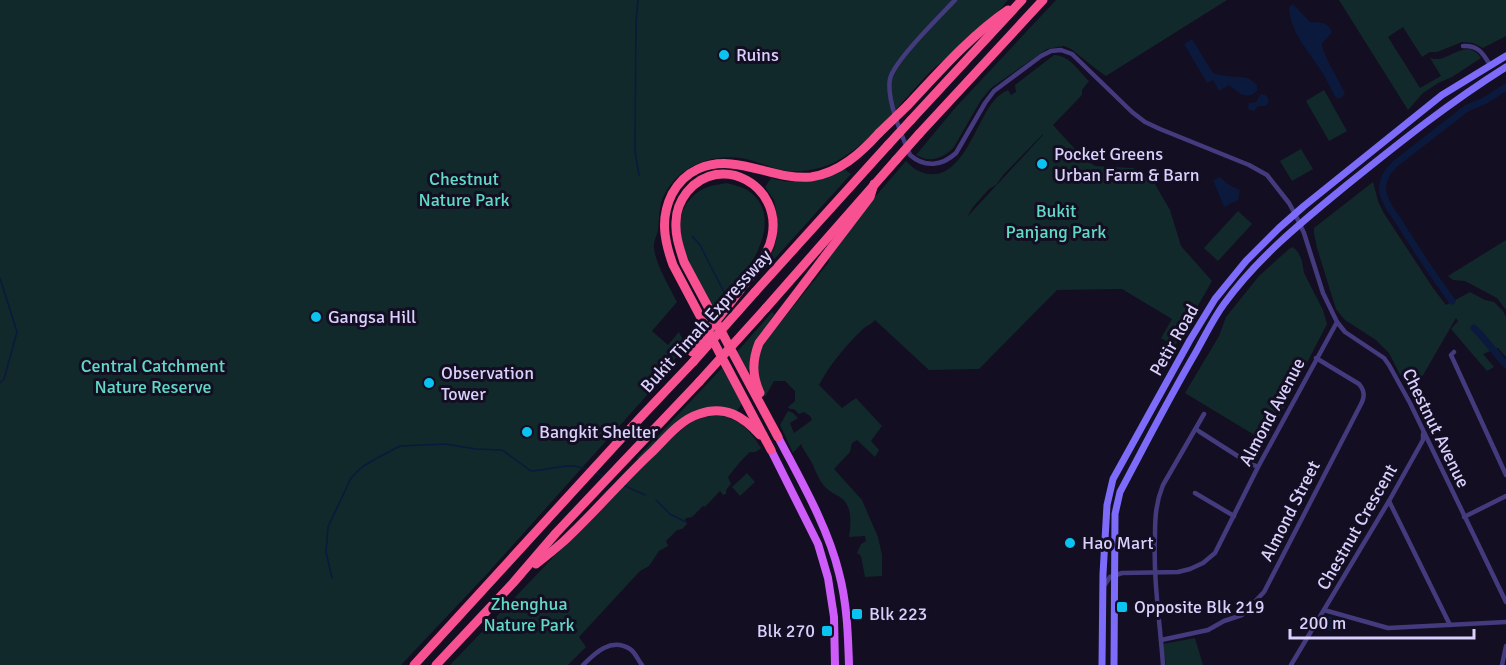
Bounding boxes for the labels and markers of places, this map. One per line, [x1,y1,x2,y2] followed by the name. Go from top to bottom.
[736,44,779,66] place label: Ruins
[717,48,731,62] marker: Ruins
[1054,143,1200,186] place label: Pocket Greens Urban Farm & Barn
[1035,157,1049,171] marker: Pocket Greens Urban Farm & Barn
[328,306,416,328] place label: Gangsa Hill
[309,310,323,324] marker: Gangsa Hill
[441,362,534,405] place label: Observation Tower
[422,376,436,390] marker: Observation Tower
[539,421,658,443] place label: Bangkit Shelter
[520,425,534,439] marker: Bangkit Shelter
[1082,532,1153,554] place label: Hao Mart
[1063,536,1077,550] marker: Hao Mart
[1134,596,1264,618] place label: Opposite Blk 219
[1115,600,1129,614] marker: Opposite Blk 219
[869,603,927,625] place label: Blk 223
[850,607,864,621] marker: Blk 223
[757,620,815,642] place label: Blk 270
[820,624,834,638] marker: Blk 270

